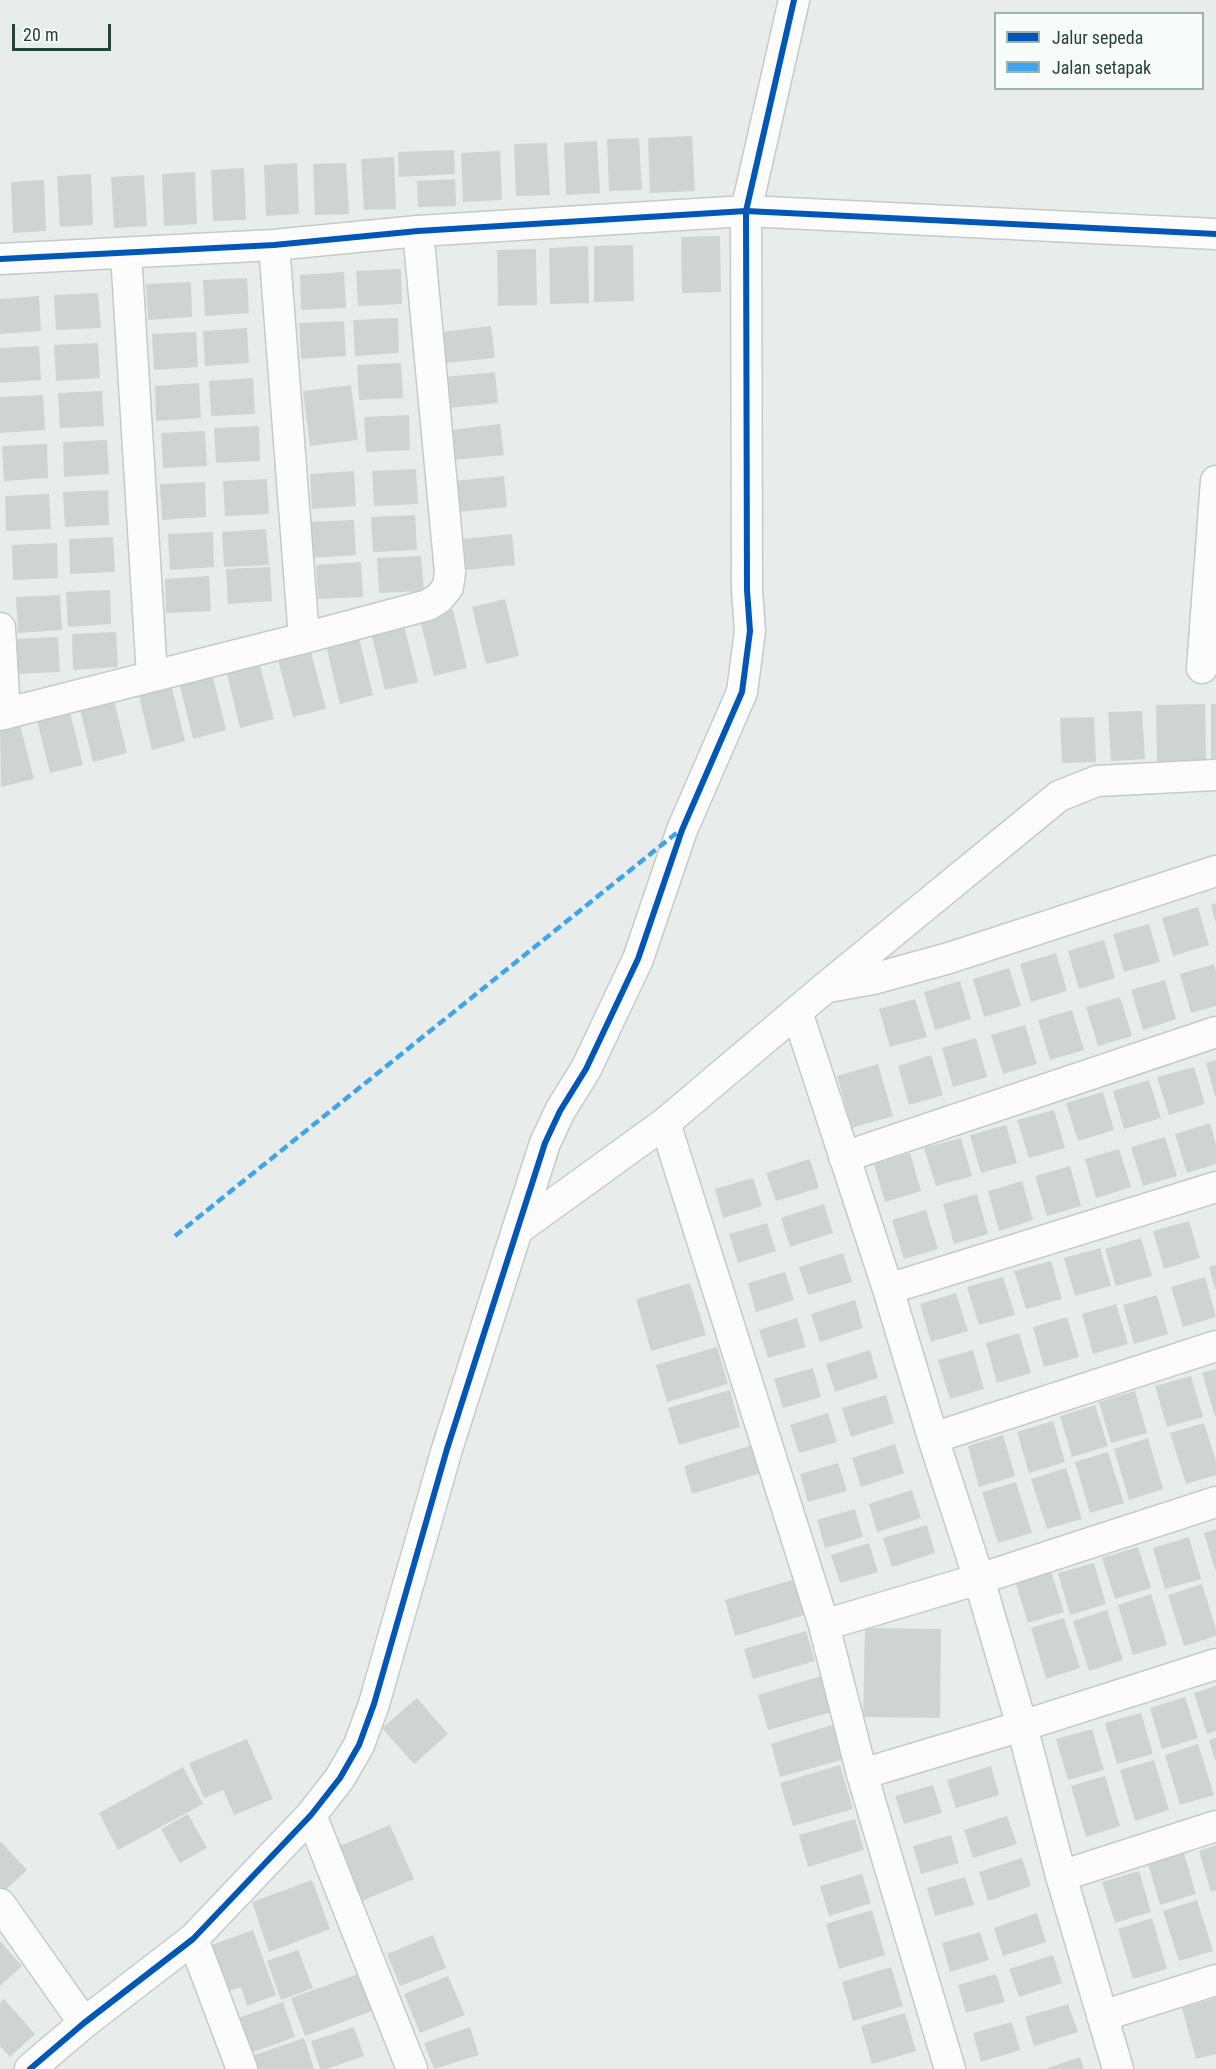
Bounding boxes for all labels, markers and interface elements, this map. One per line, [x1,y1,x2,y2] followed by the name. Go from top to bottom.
[15,12,114,50] scale bar
[994,12,1204,90] legend
[23,24,58,45] text: 20 m
[1052,27,1143,48] text: Jalur sepeda
[1052,57,1151,78] text: Jalan setapak

